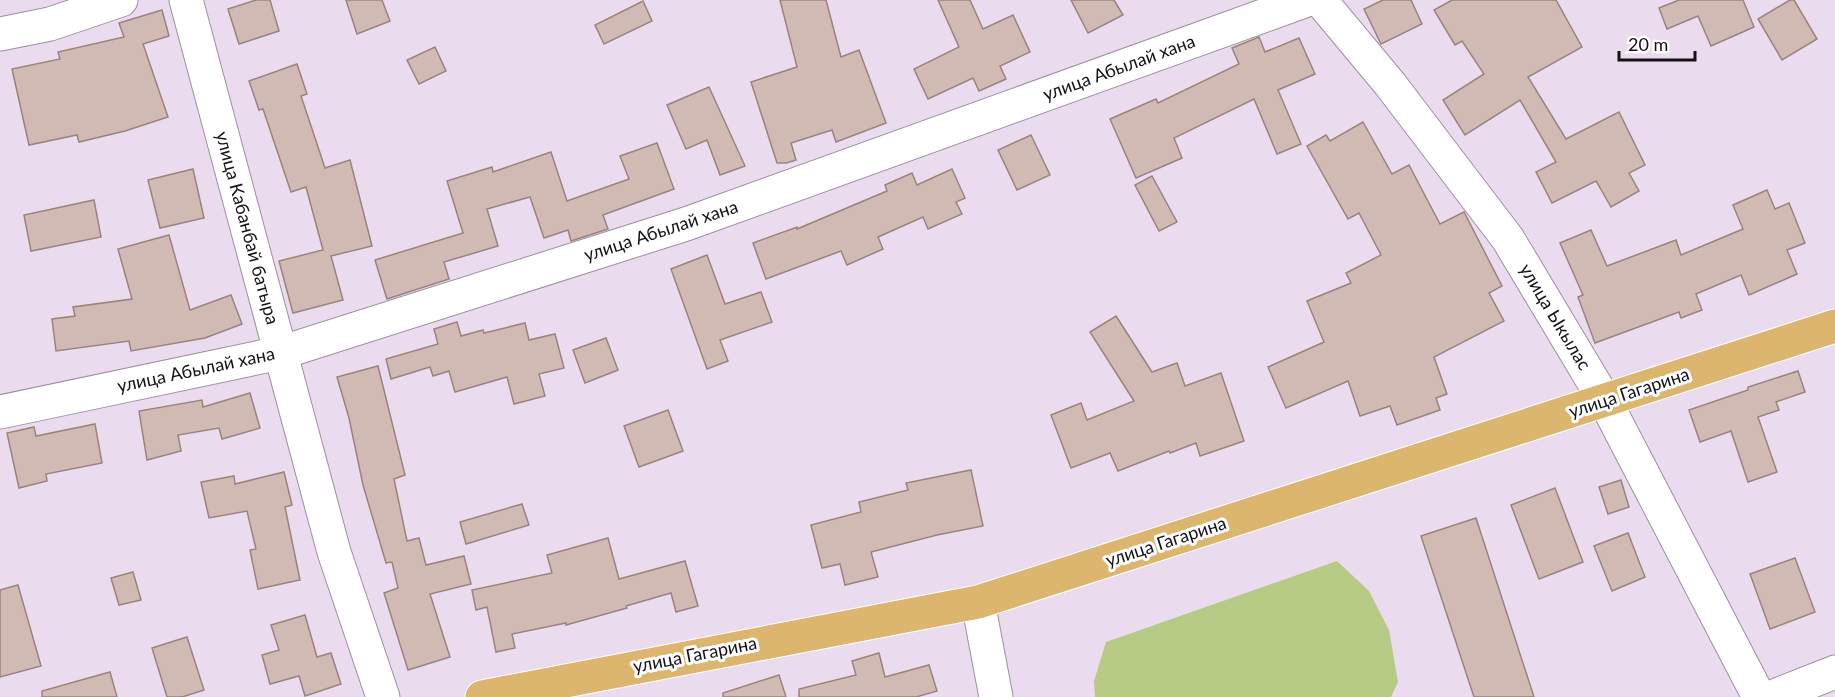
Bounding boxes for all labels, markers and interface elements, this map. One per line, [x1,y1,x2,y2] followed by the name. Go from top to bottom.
[1619,24,1696,62] scale bar
[1039,29,1198,105] street label: улица Абылай хана
[1628,33,1668,55] text: 20 m
[212,129,284,327] street label: улица Кабанбай батыра
[581,195,740,265] street label: улица Абылай хана
[1515,259,1596,374] street label: улица Ыкылас
[115,342,277,396] street label: улица Абылай хана
[1566,362,1692,422] street label: улица Гагарина
[1103,511,1229,571] street label: улица Гагарина
[631,631,759,677] street label: улица Гагарина

